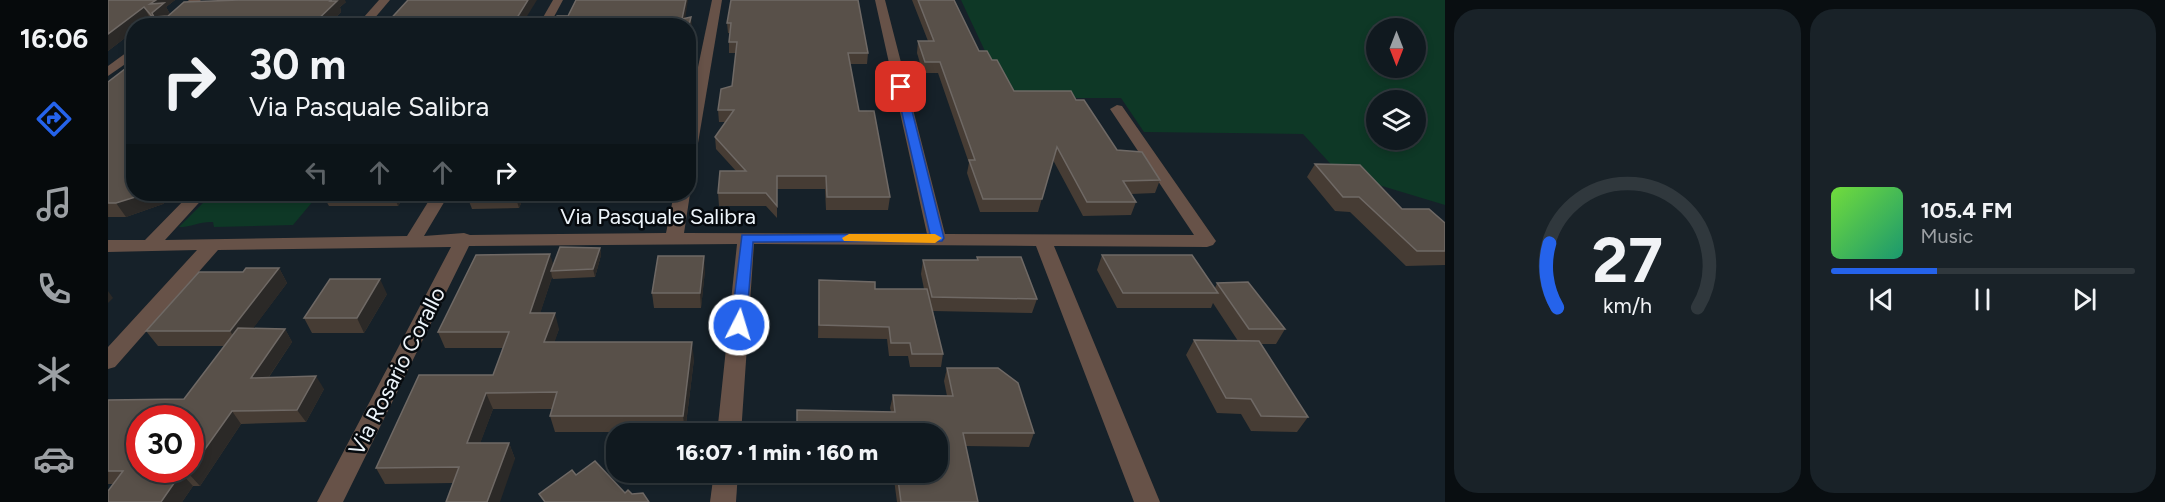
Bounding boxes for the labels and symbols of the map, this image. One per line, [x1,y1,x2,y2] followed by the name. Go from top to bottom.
[1366,18,1426,78] north arrow
[875,61,926,112] pin
[560,203,756,230] street label: Via Pasquale Salibra
[343,282,451,460] street label: Via Rosario Corallo
[707,293,771,357] position arrow
[126,405,204,483] speed limit sign: 30

